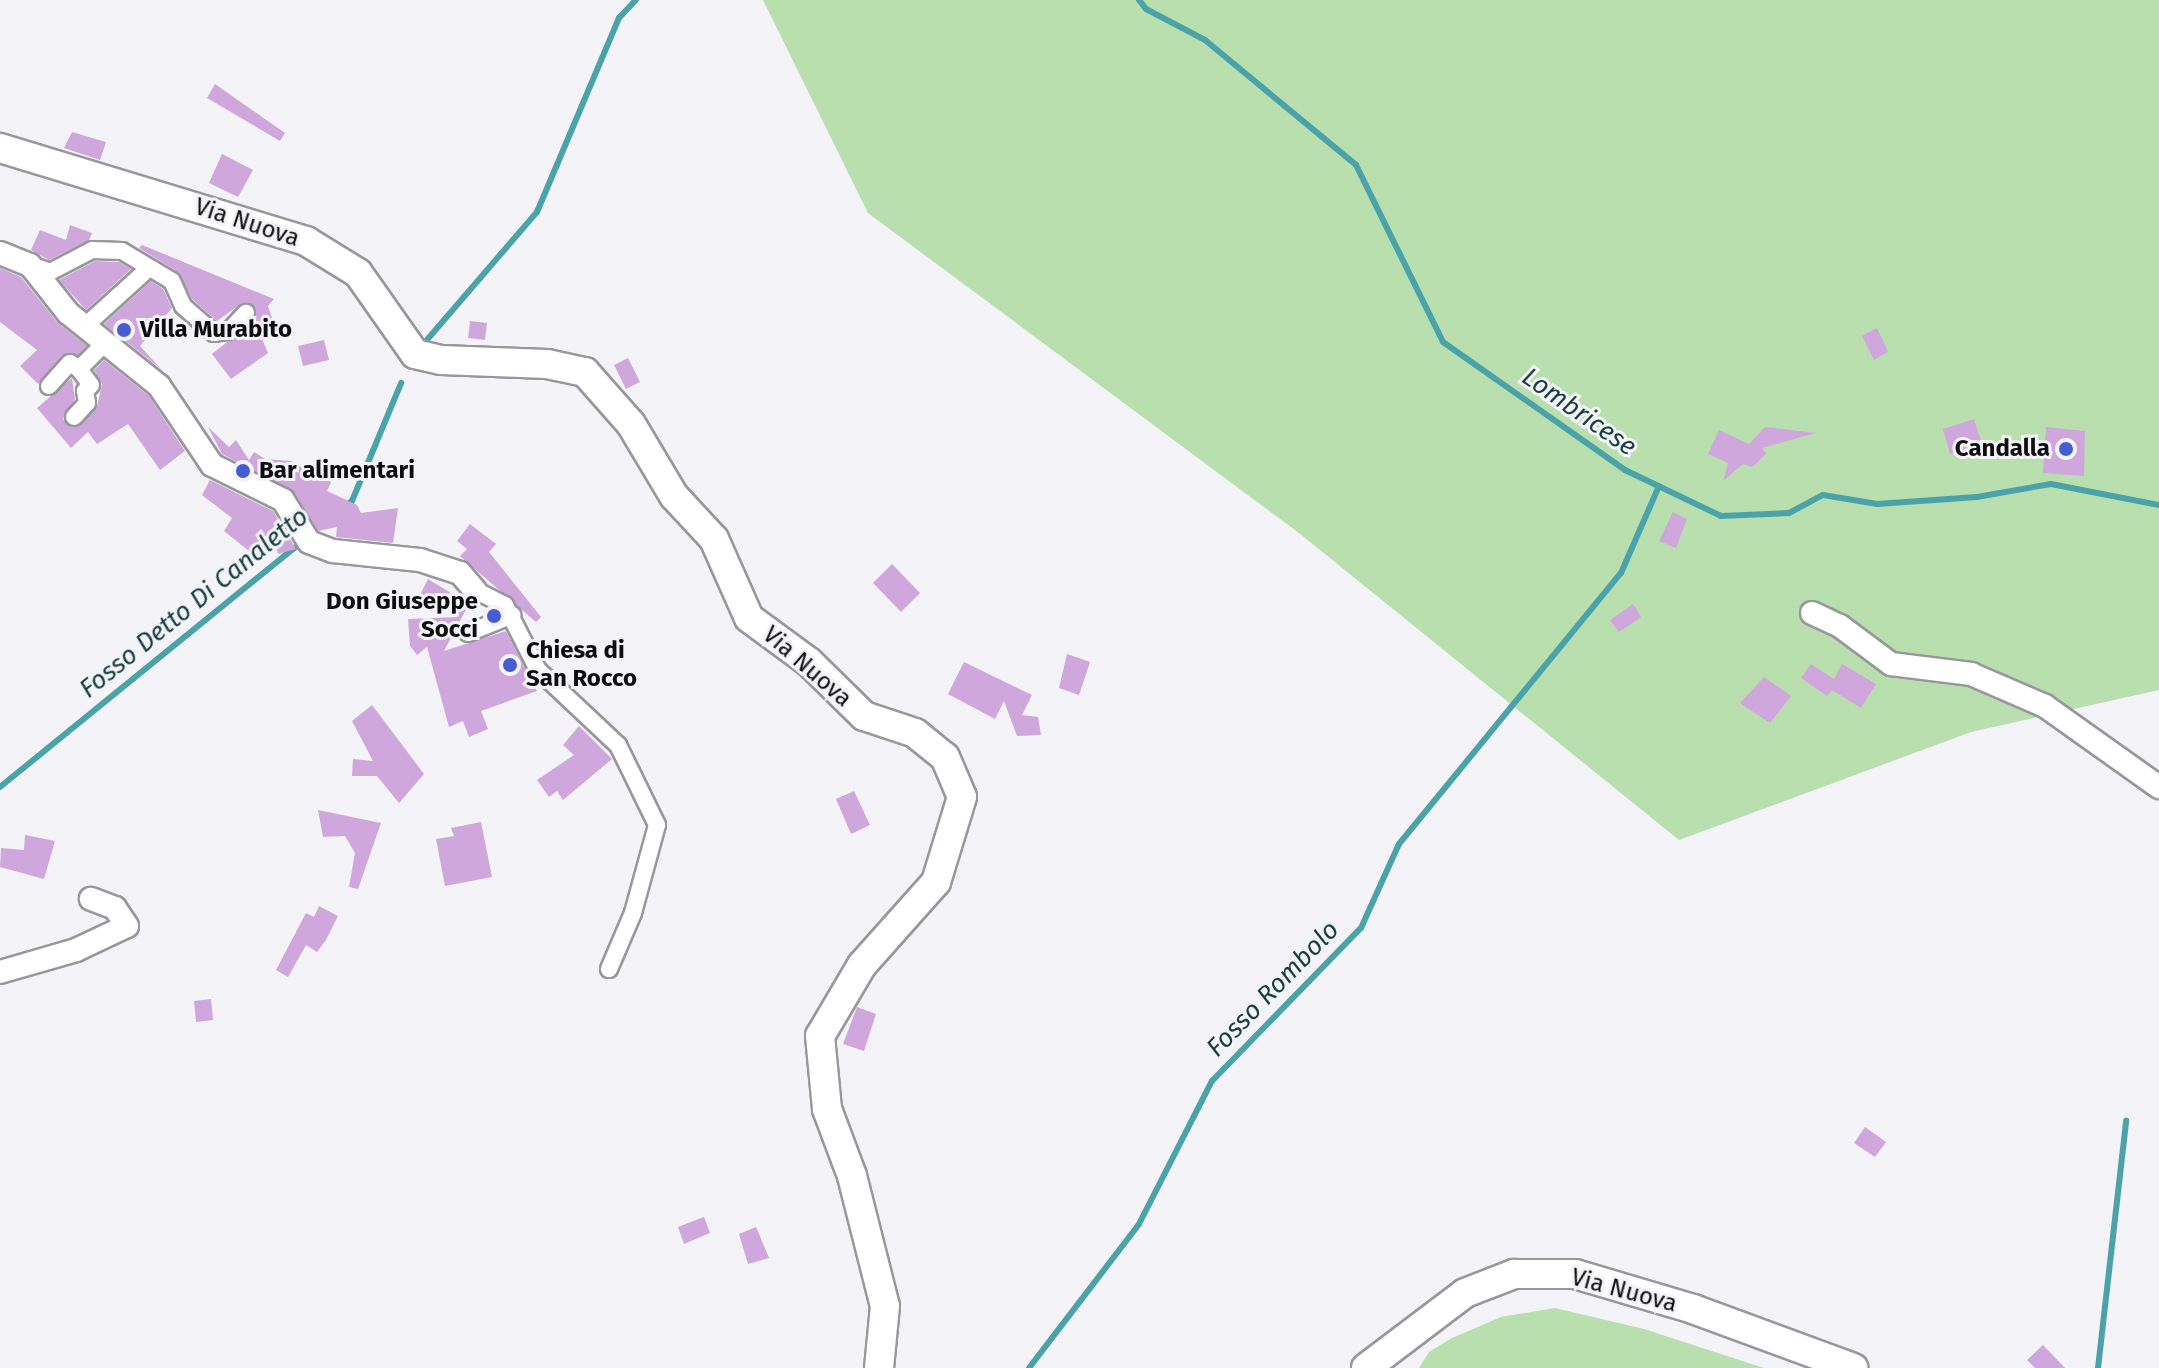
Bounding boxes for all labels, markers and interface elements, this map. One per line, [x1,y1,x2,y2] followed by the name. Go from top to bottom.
[191,193,303,253] street label: Via Nuova
[140,316,292,344] place label: Villa Murabito
[115,321,133,339] marker: Villa Murabito
[1516,361,1642,463] water label: Lombricese
[1955,435,2050,463] place label: Candalla
[2057,440,2075,458] marker: Candalla
[259,457,415,485] place label: Bar alimentari
[234,462,252,480] marker: Bar alimentari
[73,501,315,705] water label: Fosso Detto Di Canaletto
[326,588,478,644] place label: Don Giuseppe Socci
[485,607,503,625] marker: Don Giuseppe Socci
[757,621,857,713] street label: Via Nuova
[526,637,637,693] place label: Chiesa di San Rocco
[501,656,519,674] marker: Chiesa di San Rocco
[1200,915,1346,1063] water label: Fosso Rombolo
[1568,1263,1680,1319] street label: Via Nuova

